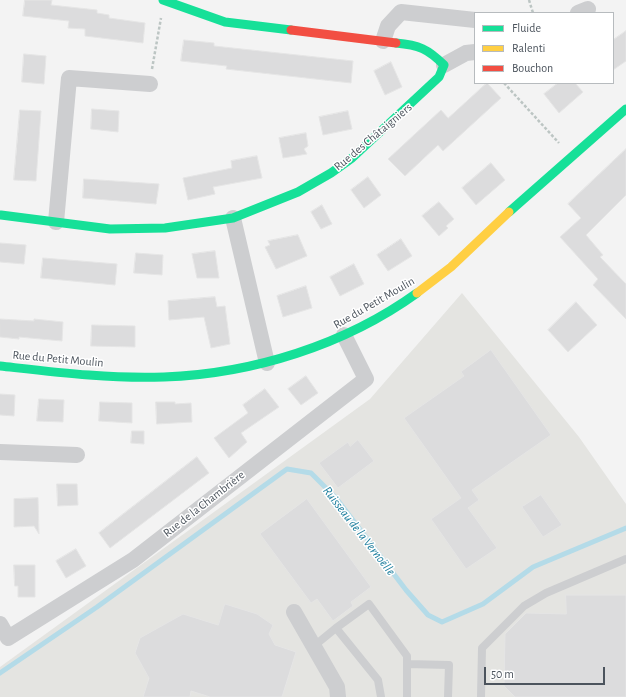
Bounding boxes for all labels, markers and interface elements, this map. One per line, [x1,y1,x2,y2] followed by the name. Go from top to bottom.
[474,12,614,84] legend
[512,22,541,34] text: Fluide
[512,42,545,54] text: Ralenti
[512,62,553,74] text: Bouchon
[331,100,415,174] street label: Rue des Châtaigniers
[331,274,417,332] street label: Rue du Petit Moulin
[12,348,104,370] street label: Rue du Petit Moulin
[160,468,248,540] street label: Rue de la Chambrière
[319,483,399,579] water label: Ruisseau de la Vernoëlle
[486,659,607,685] scale bar
[491,668,514,680] text: 50 m

